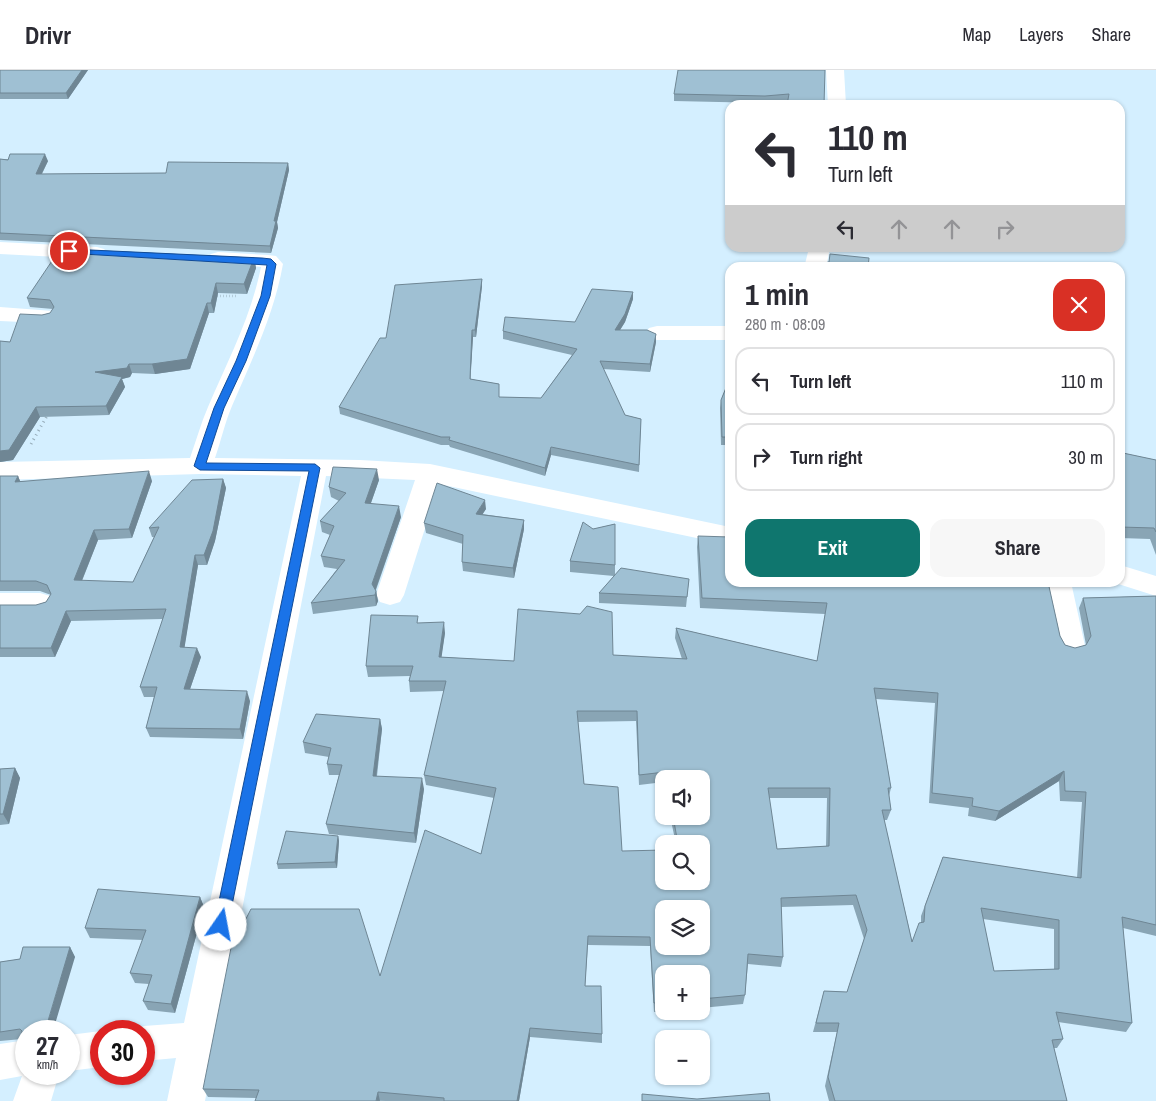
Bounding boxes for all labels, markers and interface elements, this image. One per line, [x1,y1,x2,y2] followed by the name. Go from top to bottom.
[25,19,71,51] text: Drivr
[963,22,991,47] text: Map
[1019,22,1064,47] text: Layers
[1092,22,1131,47] text: Share
[828,114,908,161] text: 110 m
[745,120,810,185] icon: left
[828,159,893,189] text: Turn left
[832,215,860,243] icon: left
[885,215,913,243] icon: ahead
[938,215,966,243] icon: ahead
[991,215,1019,243] icon: right
[48,230,90,272] pin
[55,237,83,265] icon: arrive
[745,274,809,314] text: 1 min
[1053,279,1105,331] button: close
[745,313,825,335] text: 280 m · 08:09
[747,367,775,395] icon: left
[790,368,851,394] text: Turn left
[1061,368,1103,394] text: 110 m
[747,443,775,471] icon: right
[790,444,862,470] text: Turn right
[1068,444,1103,470] text: 30 m
[745,519,920,577] button: Exit
[930,519,1105,577] button: Share
[655,770,710,1085] map controls
[655,770,710,825] button: sound
[655,835,710,890] button: search
[194,898,246,950] position arrow
[655,900,710,955] button: layers
[655,965,710,1020] button: +
[90,1020,155,1085] speed limit sign: 30
[36,1029,59,1063] text: 27
[655,1030,710,1085] button: −
[37,1057,58,1073] text: km/h

